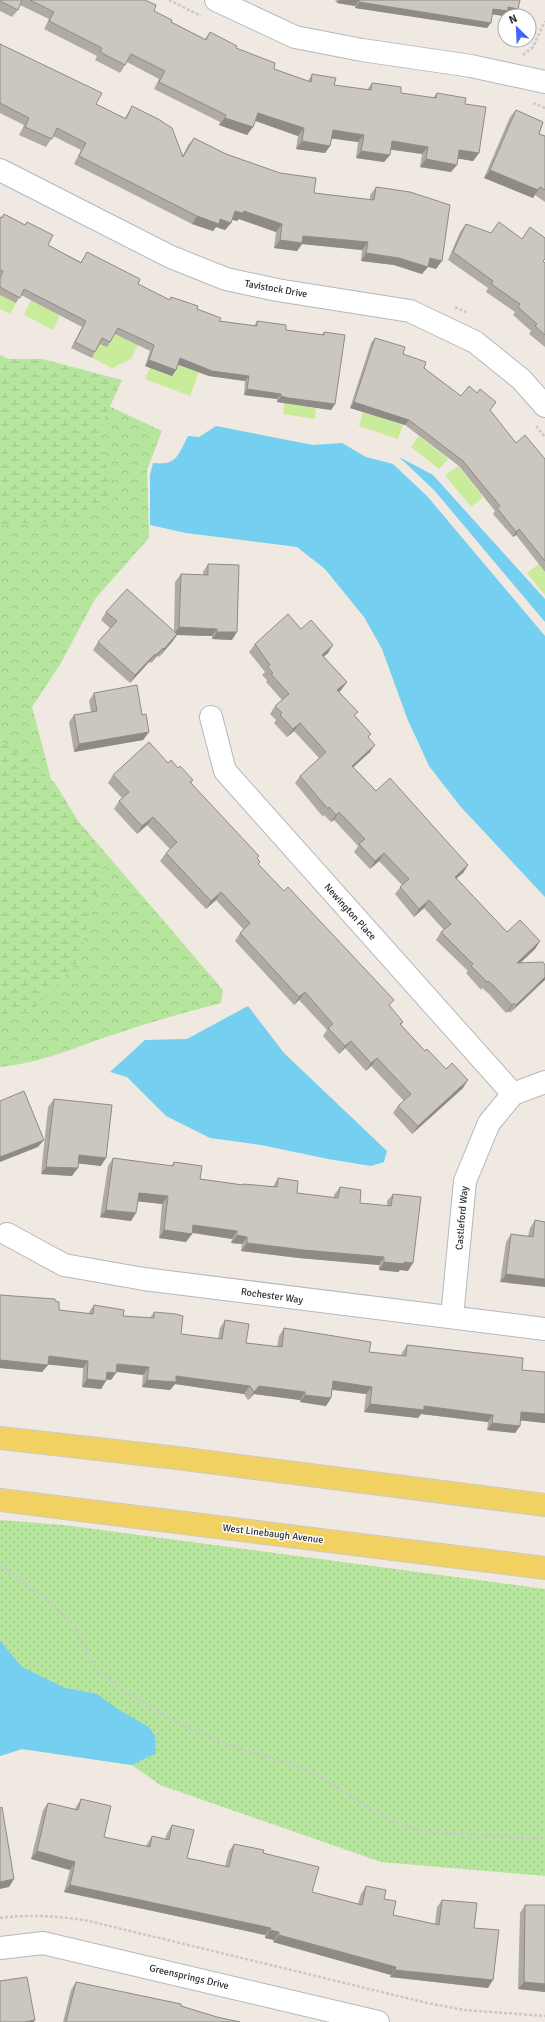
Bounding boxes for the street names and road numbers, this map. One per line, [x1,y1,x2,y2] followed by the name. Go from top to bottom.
[244,278,308,300] street label: Tavistock Drive
[321,881,379,943] street label: Newington Place
[453,1185,471,1250] street label: Castleford Way
[240,1286,304,1306] street label: Rochester Way
[222,1522,324,1546] street label: West Linebaugh Avenue
[148,1962,230,1992] street label: Greensprings Drive

